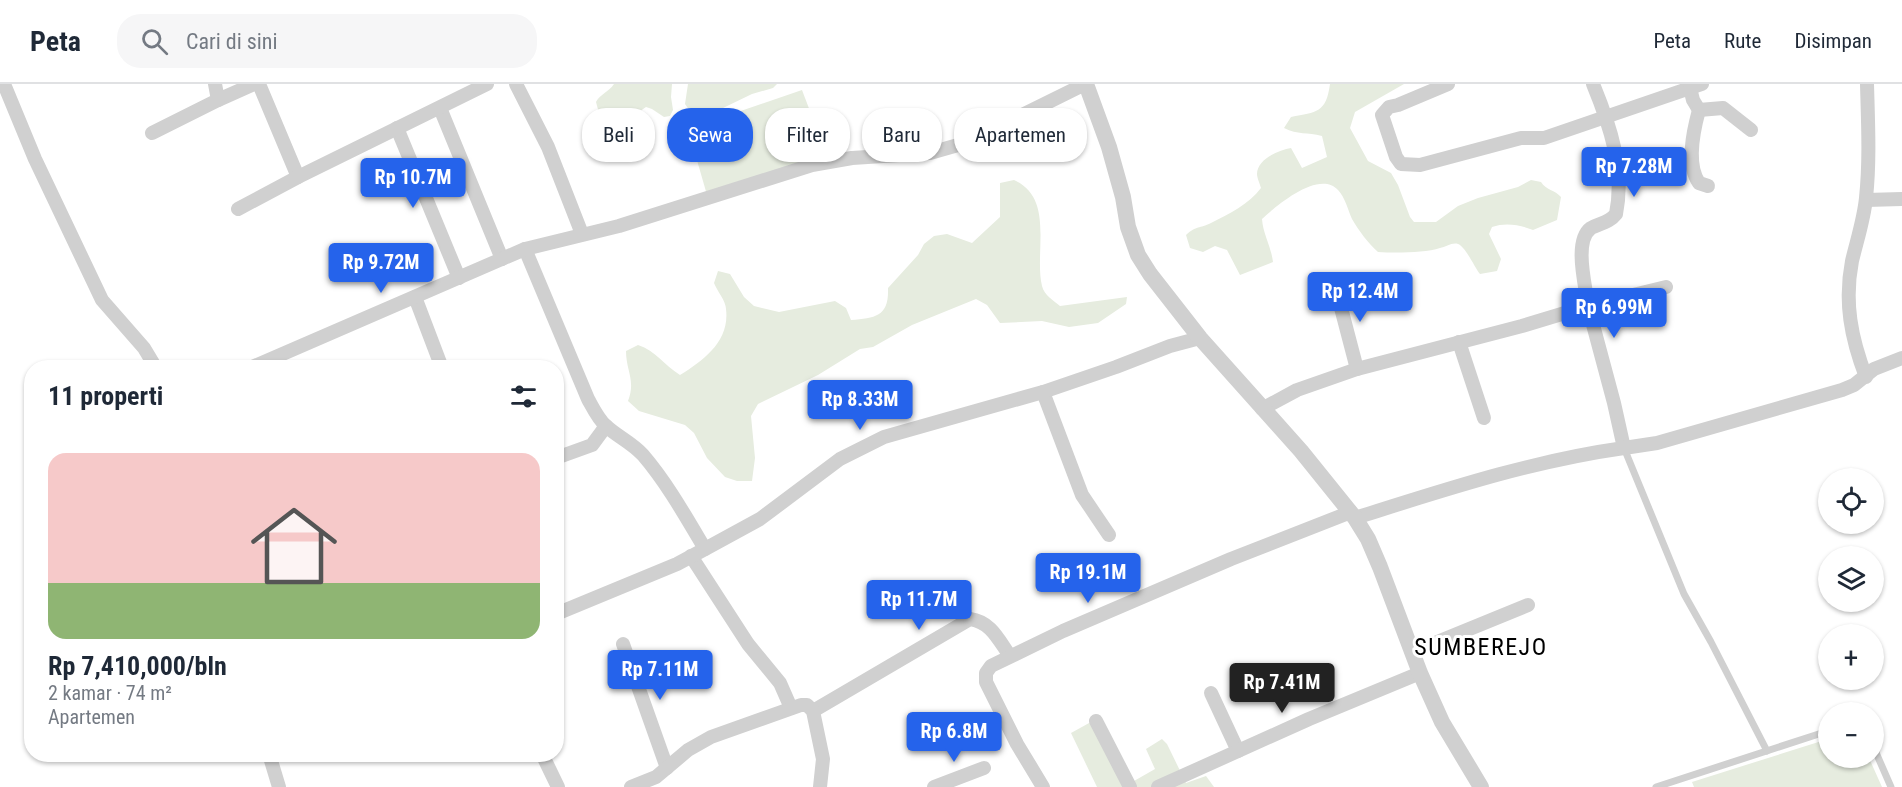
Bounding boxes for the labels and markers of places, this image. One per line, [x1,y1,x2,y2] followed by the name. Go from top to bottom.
[1572,147,1696,198] pin: Rp 7.28M
[351,158,475,209] pin: Rp 10.7M
[319,243,443,294] pin: Rp 9.72M
[1298,272,1422,323] pin: Rp 12.4M
[1552,288,1676,339] pin: Rp 6.99M
[798,380,922,431] pin: Rp 8.33M
[1026,553,1150,604] pin: Rp 19.1M
[857,580,981,631] pin: Rp 11.7M
[598,650,722,701] pin: Rp 7.11M
[1220,663,1344,714] pin: Rp 7.41M
[899,712,1009,763] pin: Rp 6.8M

